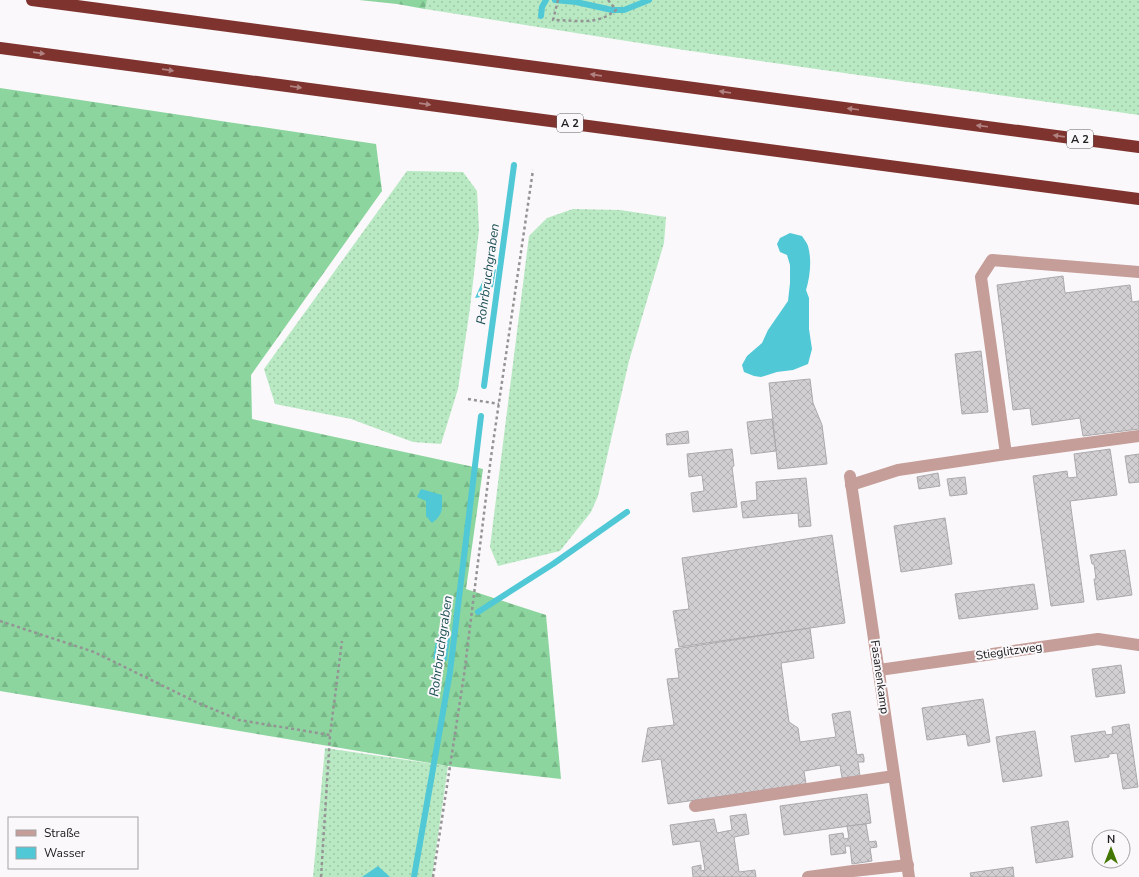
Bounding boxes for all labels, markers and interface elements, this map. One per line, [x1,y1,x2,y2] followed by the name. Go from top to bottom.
[33,50,45,56] one-way arrow
[161,67,174,73] one-way arrow
[590,72,602,78] one-way arrow
[290,84,302,90] one-way arrow
[719,89,731,95] one-way arrow
[419,101,431,107] one-way arrow
[847,106,860,112] one-way arrow
[557,114,583,132] road number: A 2
[976,123,988,129] one-way arrow
[1067,130,1093,148] road number: A 2
[1053,133,1065,139] one-way arrow
[472,222,504,326] water label: Rohrbruchgraben
[425,594,457,698] water label: Rohrbruchgraben
[975,638,1043,664] street label: Stieglitzweg
[867,639,893,715] street label: Fasanenkamp
[8,817,138,869] legend
[44,825,80,841] text: Straße
[1091,829,1131,869] north arrow
[1107,832,1115,847] text: N
[44,845,86,861] text: Wasser

